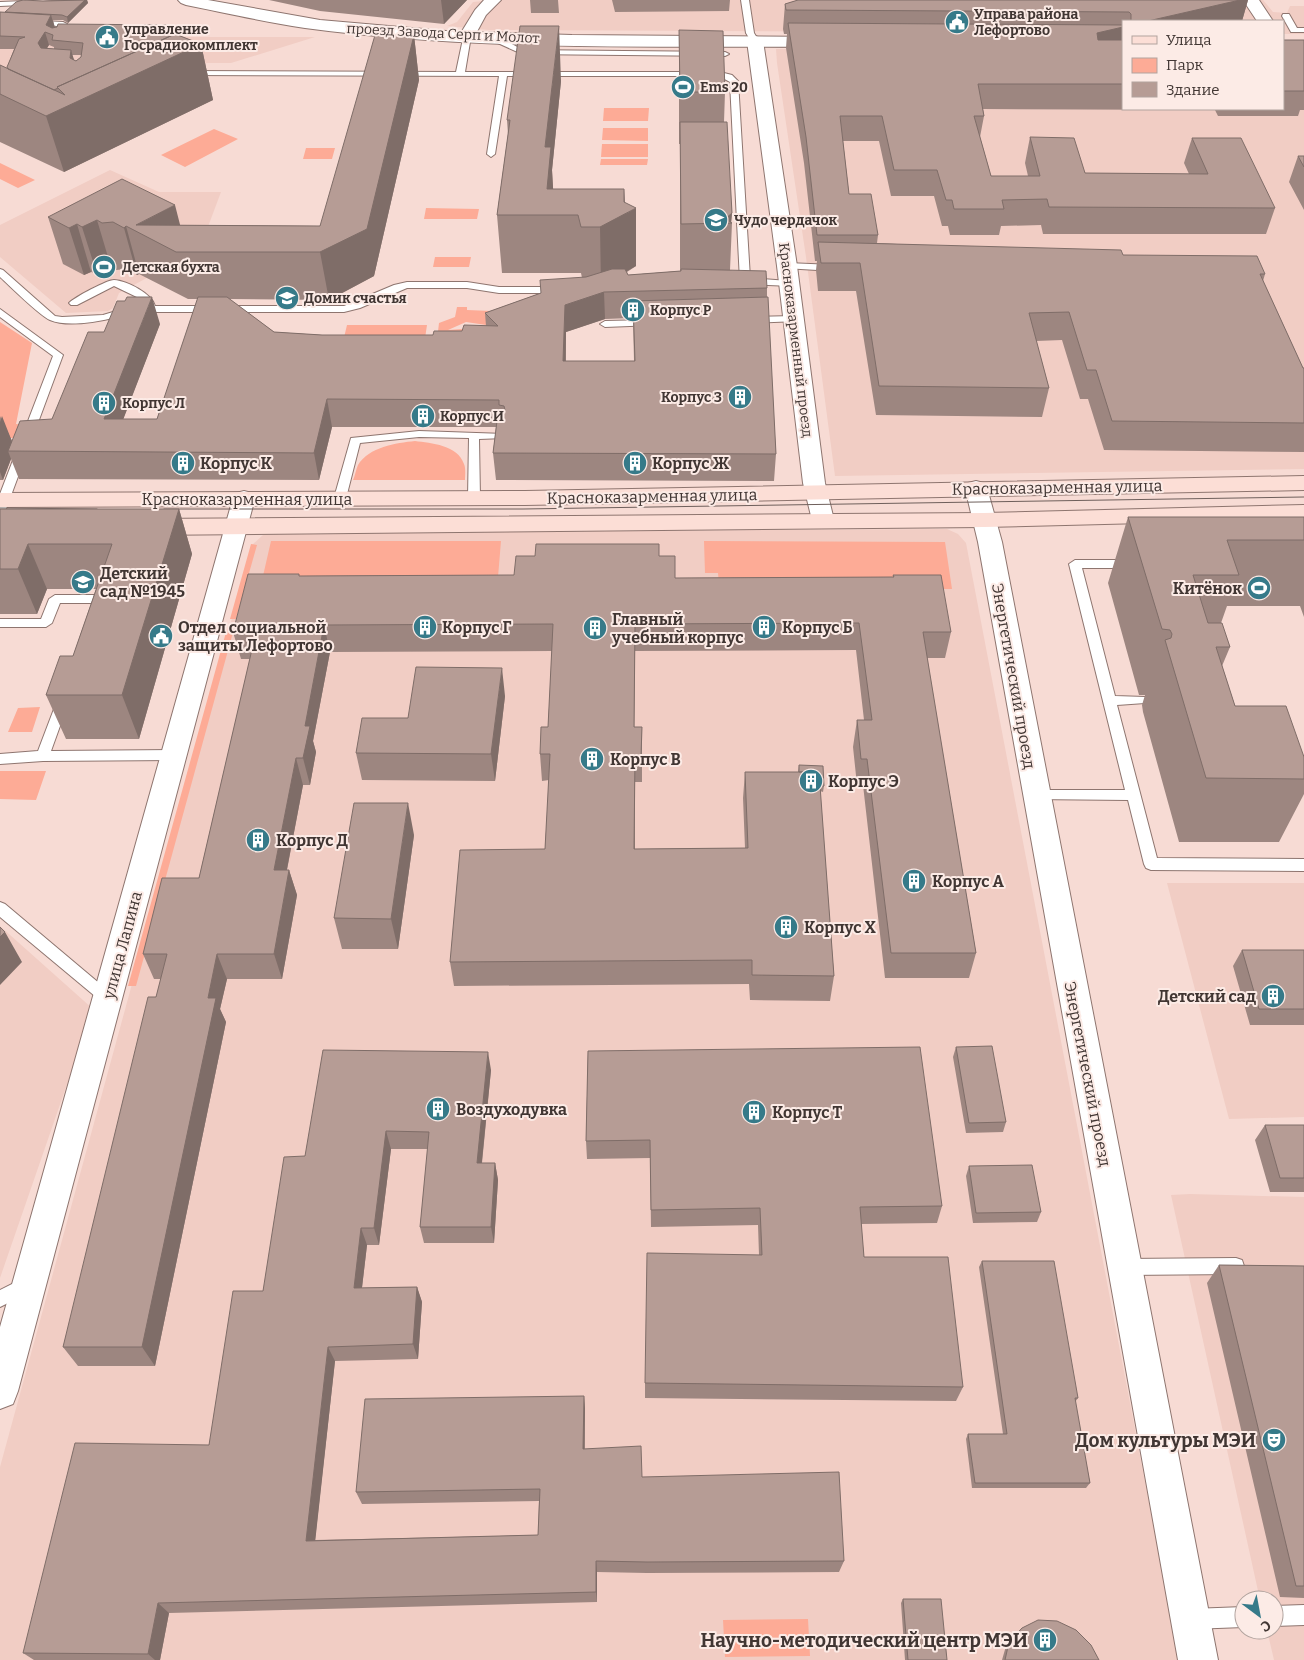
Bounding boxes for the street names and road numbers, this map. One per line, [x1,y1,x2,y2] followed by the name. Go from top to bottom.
[346,20,540,47] street label: проезд Завода Серп и Молот
[775,242,816,439] street label: Красноказарменный проезд
[951,476,1163,499] street label: Красноказарменная улица
[546,485,758,508] street label: Красноказарменная улица
[142,490,353,509] street label: Красноказарменная улица
[988,582,1039,771] street label: Энергетический проезд
[99,889,146,1002] street label: улица Лапина
[1060,980,1115,1169] street label: Энергетический проезд

